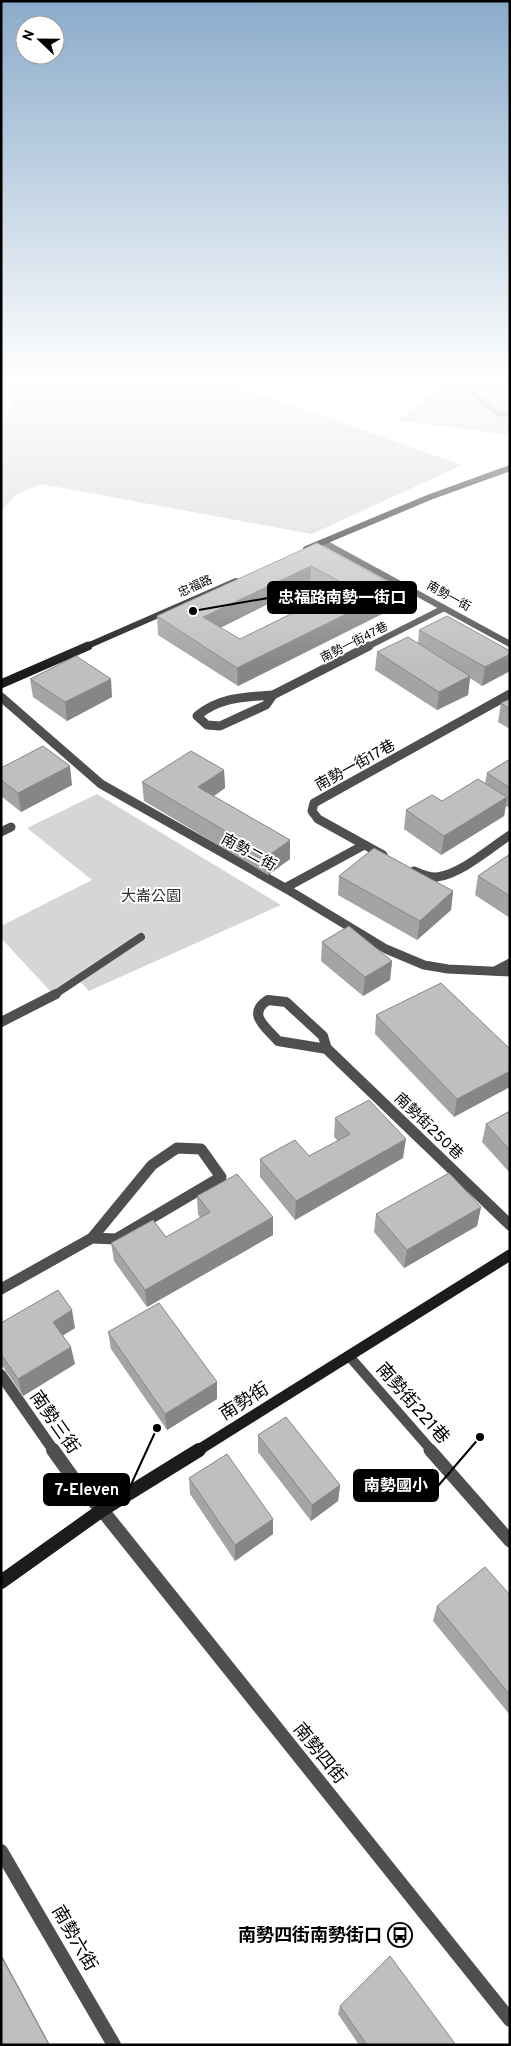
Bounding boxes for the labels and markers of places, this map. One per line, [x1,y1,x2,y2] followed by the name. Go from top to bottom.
[268,582,416,613] callout: 忠福路南勢一街口
[354,1470,438,1501] callout: 南勢國小
[44,1474,129,1505] callout: 7-Eleven
[387,1922,413,1948] bus stop icon: 南勢四街南勢街口
[238,1925,382,1948] place label: 南勢四街南勢街口

